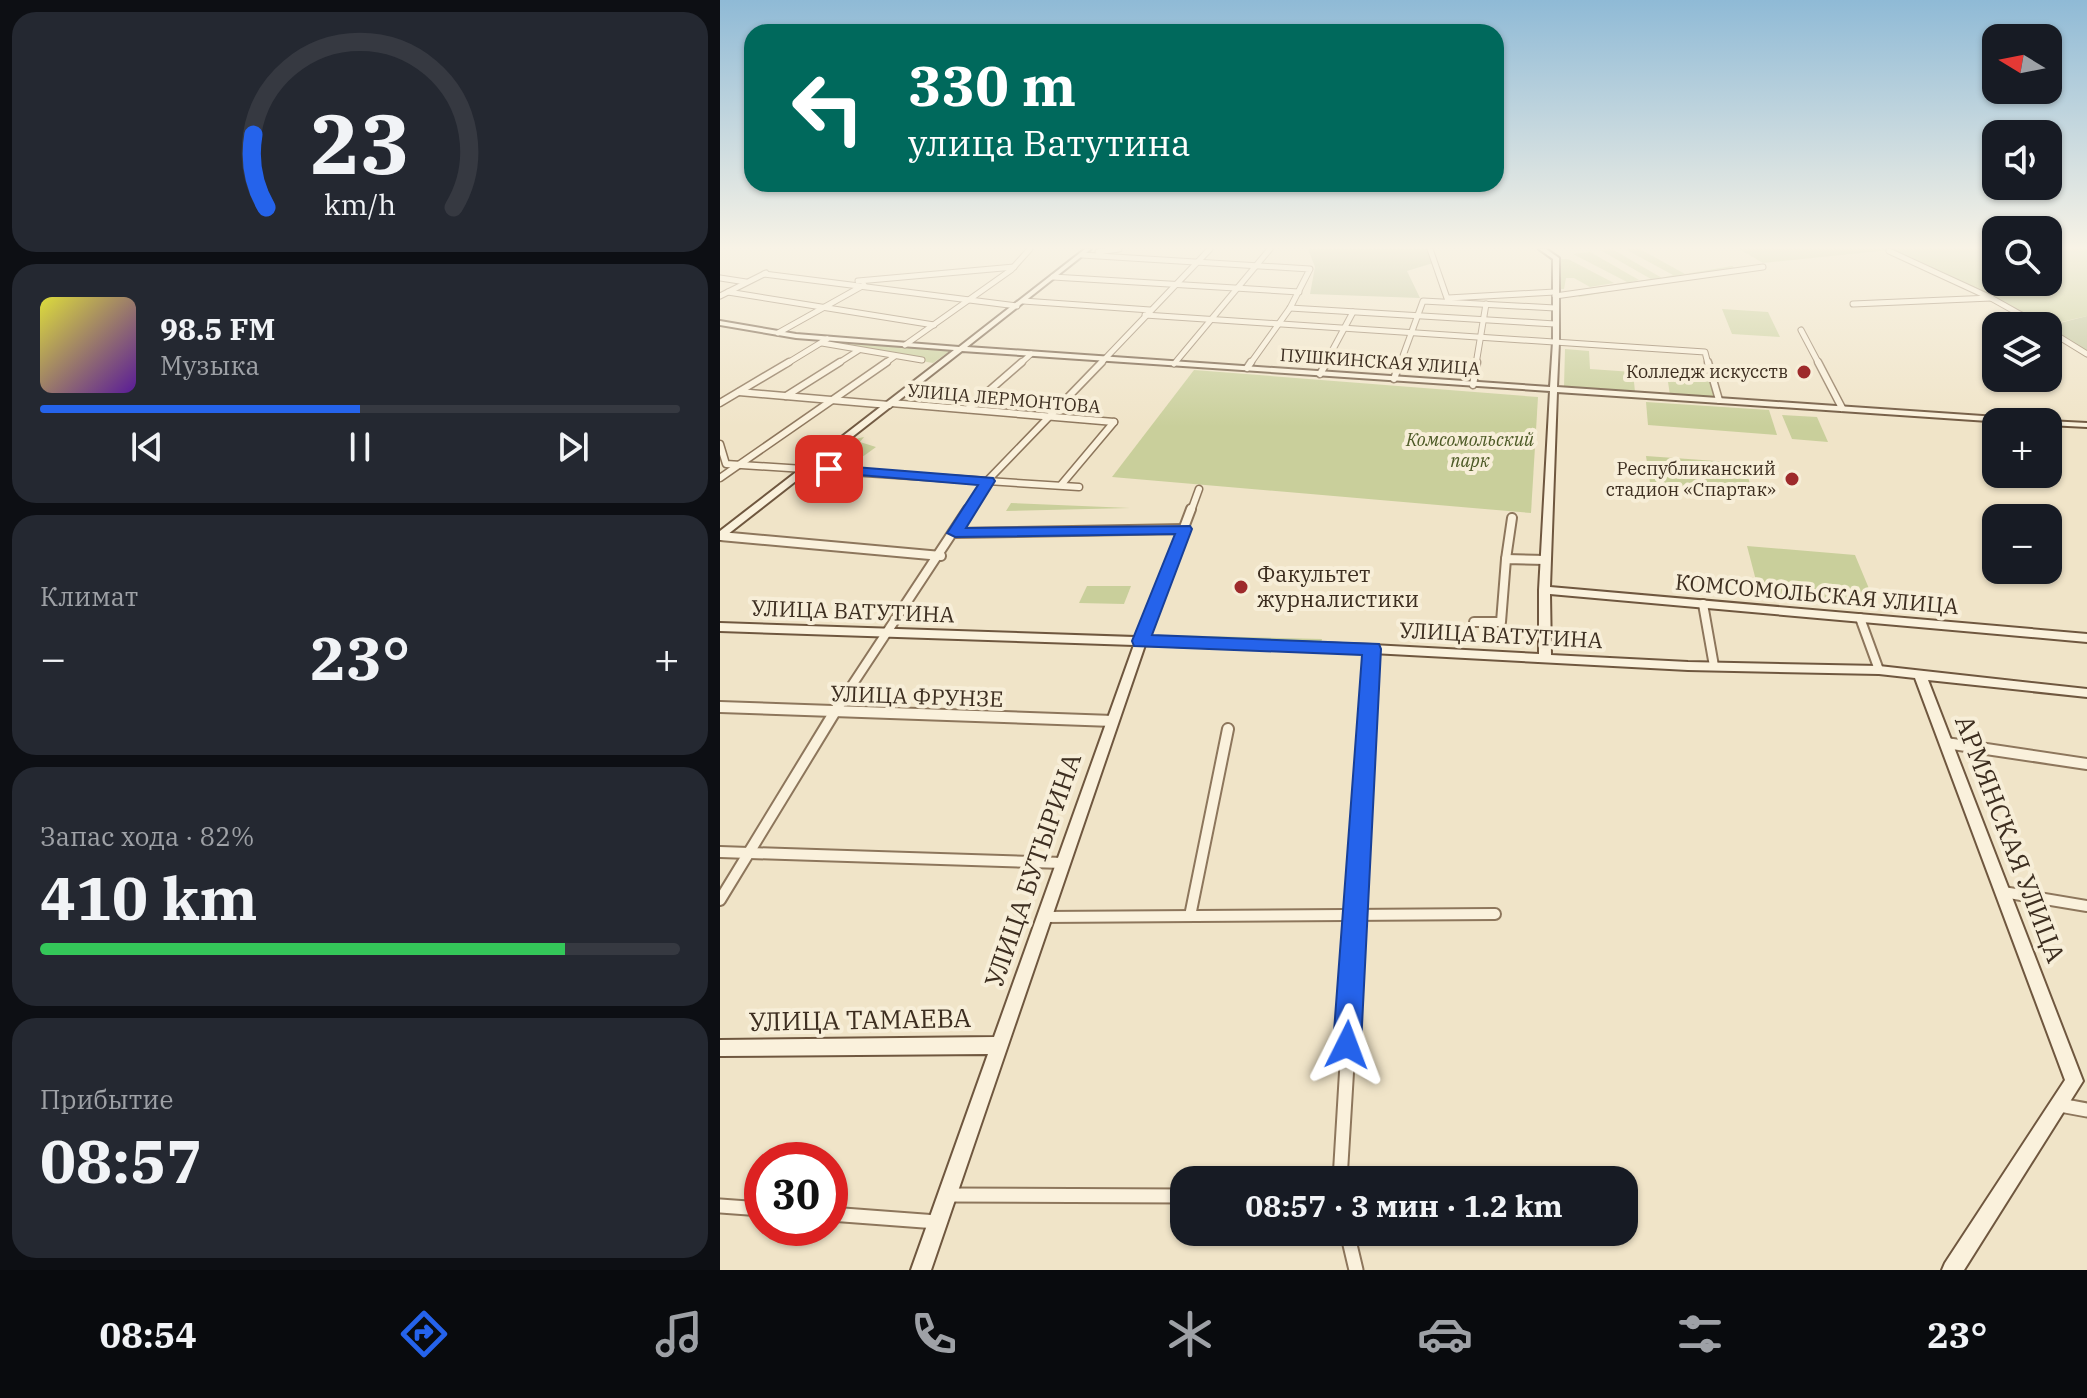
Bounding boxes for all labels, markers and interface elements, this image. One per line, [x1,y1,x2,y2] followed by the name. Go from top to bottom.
[1982,24,2062,104] north arrow
[1982,24,2062,584] map controls
[908,49,1076,121] text: 330 m
[776,56,880,160] icon: left
[310,88,410,196] text: 23
[908,119,1191,166] text: улица Ватутина
[1982,120,2062,200] button: sound
[324,186,396,223] text: km/h
[1982,216,2062,296] button: search
[160,309,275,348] text: 98.5 FM
[1982,312,2062,392] button: layers
[1279,343,1482,380] street label: ПУШКИНСКАЯ УЛИЦА
[160,348,260,382] text: Музыка
[1626,360,1788,383] place label: Колледж искусств
[1795,363,1813,381] marker: Колледж искусств
[907,379,1102,418] street label: УЛИЦА ЛЕРМОНТОВА
[1982,408,2062,488] button: +
[125,425,169,469] icon: previous
[338,425,382,469] icon: pause
[551,425,595,469] icon: next
[1405,428,1535,472] park label: Комсомольский парк
[795,435,863,503] pin
[807,447,851,491] icon: arrive
[1606,457,1776,501] place label: Республиканский стадион «Спартак»
[1783,470,1801,488] marker: Республиканский стадион «Спартак»
[1982,504,2062,584] button: −
[1257,559,1419,613] place label: Факультет журналистики
[1674,567,1960,620] street label: КОМСОМОЛЬСКАЯ УЛИЦА
[1232,578,1250,596] marker: Факультет журналистики
[40,579,138,613] text: Климат
[751,592,955,629] street label: УЛИЦА ВАТУТИНА
[1399,615,1603,654] street label: УЛИЦА ВАТУТИНА
[310,618,410,697] text: 23°
[40,629,66,686] text: −
[654,629,680,686] text: +
[830,678,1004,713] street label: УЛИЦА ФРУНЗЕ
[1948,710,2074,967] street label: АРМЯНСКАЯ УЛИЦА
[976,748,1088,991] street label: УЛИЦА БУТЫРИНА
[40,819,255,853] text: Запас хода · 82%
[40,858,258,937] text: 410 km
[748,1000,972,1038] street label: УЛИЦА ТАМАЕВА
[1305,1003,1389,1087] position arrow
[40,1082,173,1116] text: Прибытие
[40,1121,202,1200] text: 08:57
[744,1142,848,1246] speed limit sign: 30
[1245,1186,1563,1225] text: 08:57 · 3 мин · 1.2 km
[396,1306,452,1362] icon: directions
[651,1306,707,1362] icon: music
[906,1306,962,1362] icon: phone
[1162,1306,1218,1362] icon: climate
[1417,1306,1473,1362] icon: car
[1672,1306,1728,1362] icon: filters
[100,1311,197,1358] text: 08:54
[1927,1311,1987,1358] text: 23°

